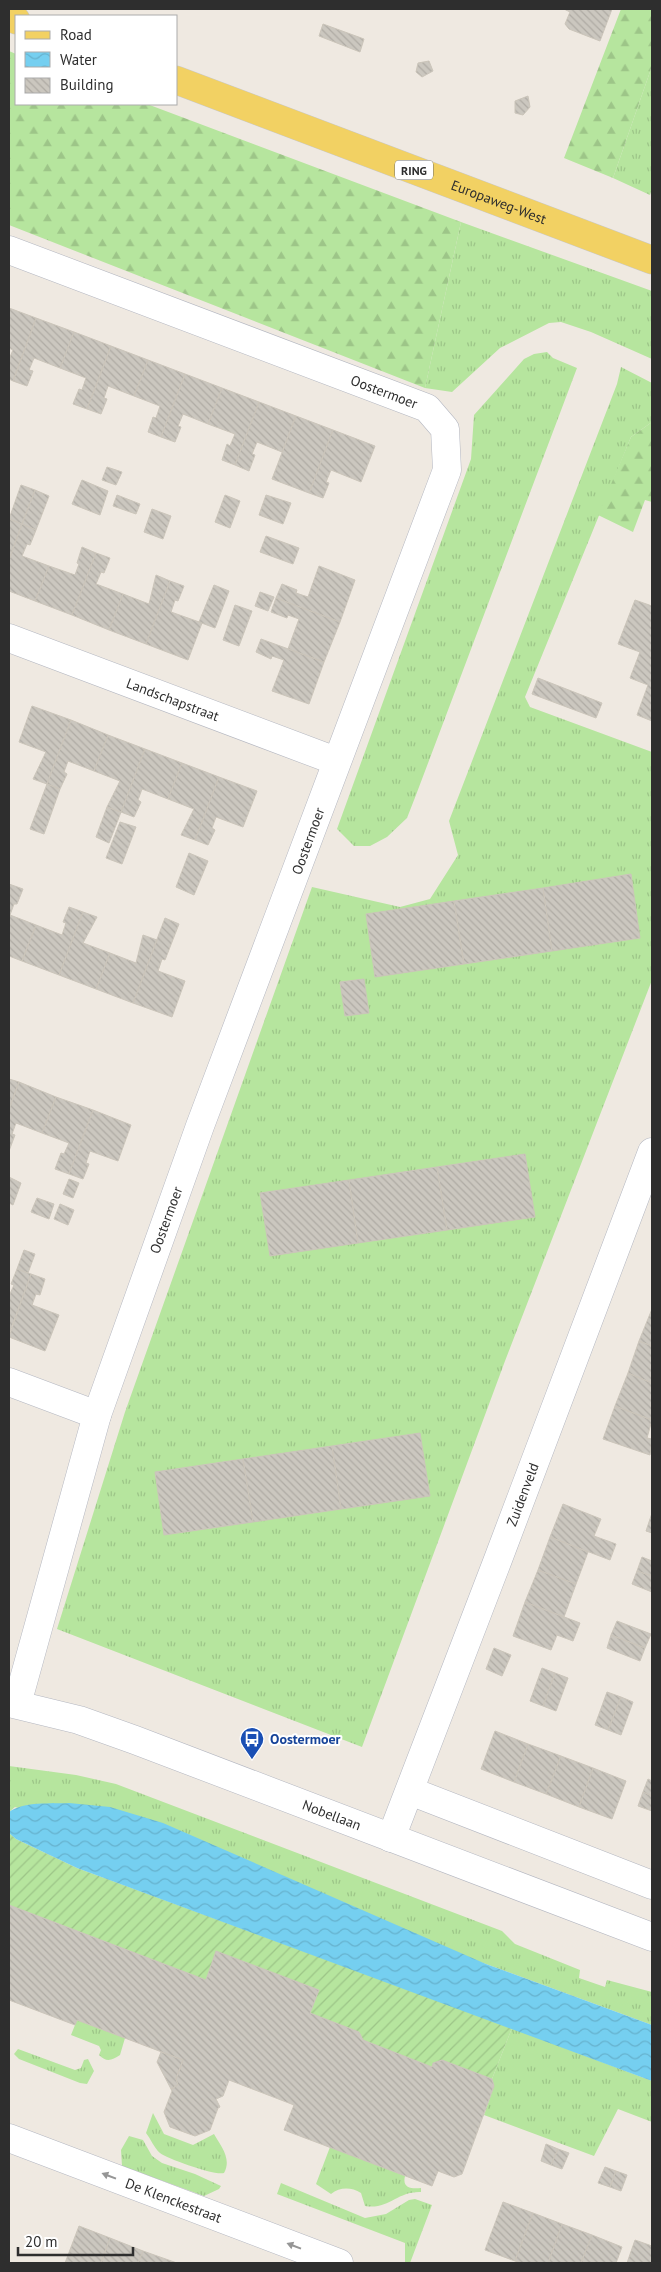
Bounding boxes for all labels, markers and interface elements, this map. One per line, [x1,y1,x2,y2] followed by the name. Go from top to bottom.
[15,15,178,105] legend
[60,25,92,44] text: Road
[60,50,97,69] text: Water
[60,75,114,94] text: Building
[395,160,433,180] road number: RING
[449,176,549,228] street label: Europaweg-West
[348,371,420,413] street label: Oostermoer
[124,674,222,725] street label: Landschapstraat
[288,805,329,877] street label: Oostermoer
[146,1184,187,1256] street label: Oostermoer
[502,1460,543,1529] street label: Zuidenveld
[239,1726,265,1760] bus stop icon: Oostermoer
[270,1730,341,1748] place label: Oostermoer
[300,1796,364,1834] street label: Nobellaan
[101,2172,116,2180] one-way arrow
[123,2174,224,2227] street label: De Klenckestraat
[18,2224,132,2256] scale bar
[25,2232,58,2251] text: 20 m
[286,2242,301,2250] one-way arrow

